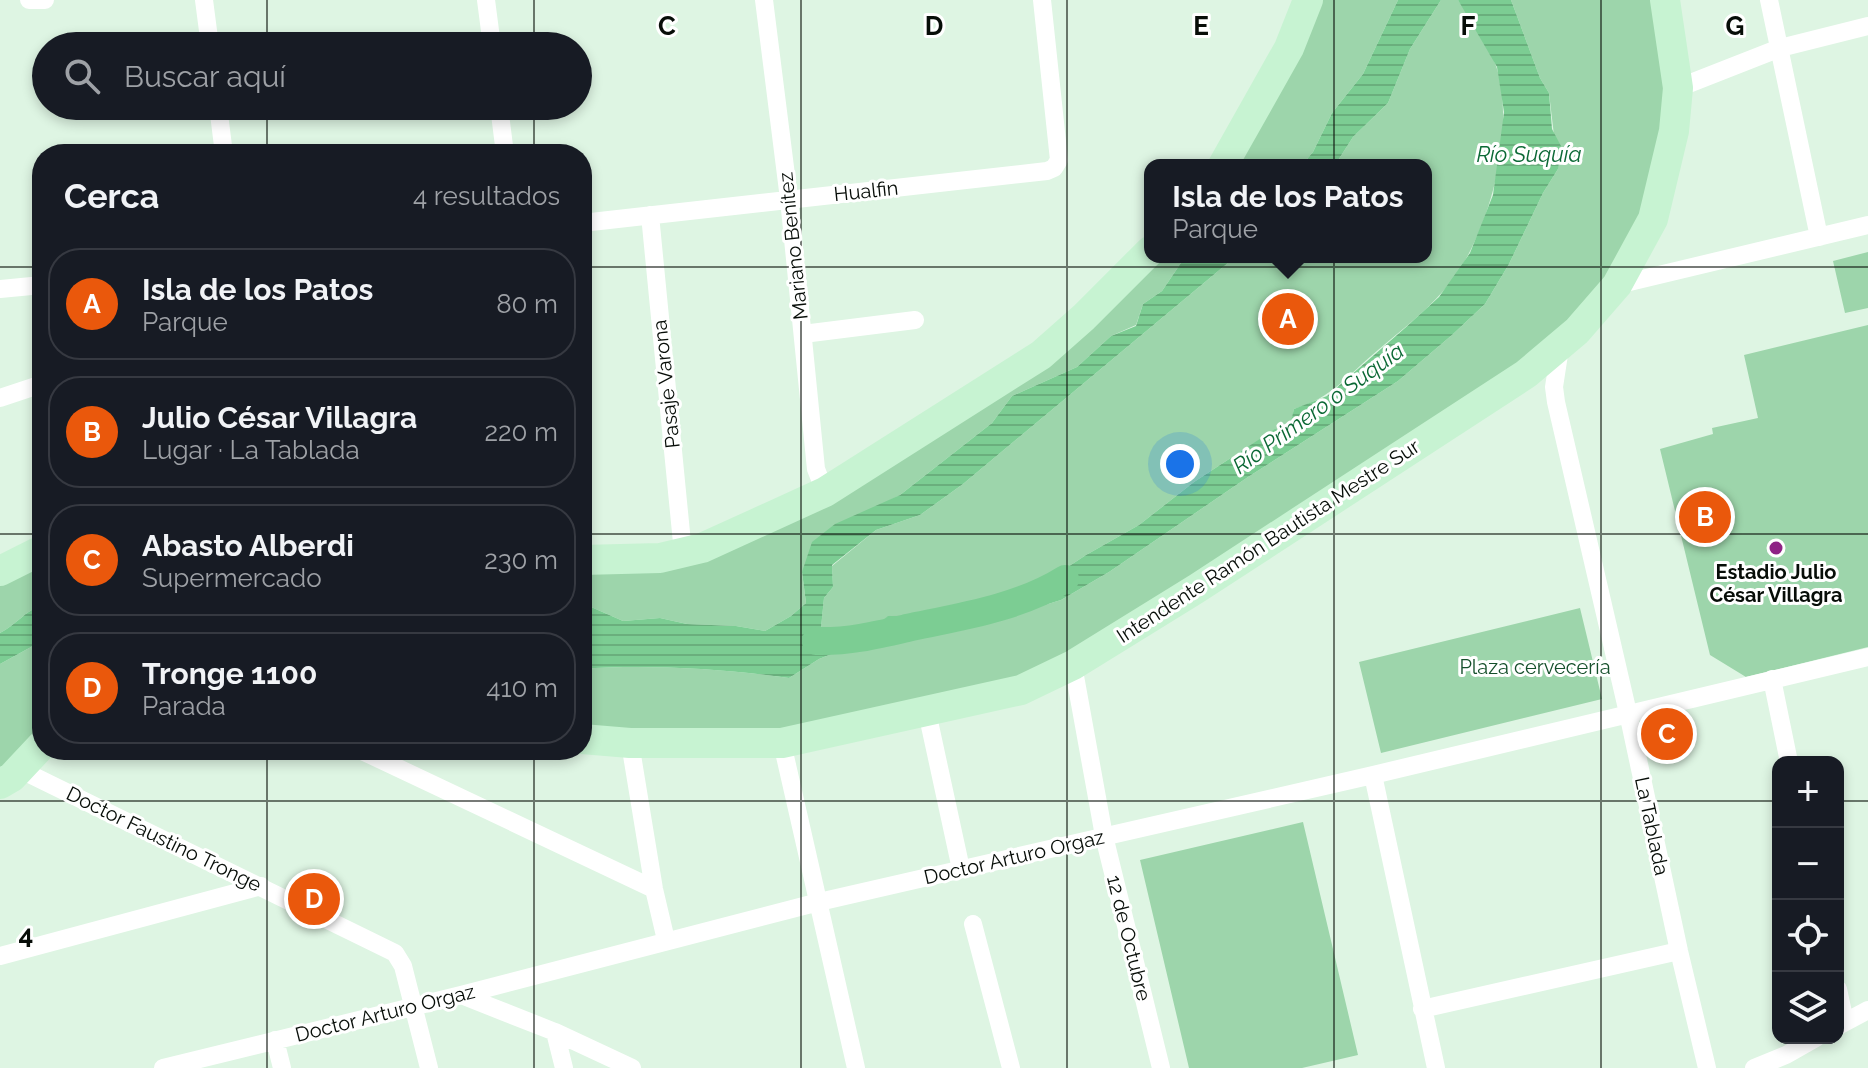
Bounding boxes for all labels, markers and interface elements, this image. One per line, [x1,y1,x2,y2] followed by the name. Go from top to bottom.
[658,11,676,41] text: C
[925,11,943,41] text: D
[1193,11,1209,41] text: E
[1461,11,1476,41] text: F
[1726,11,1744,41] text: G
[32,32,592,120] search box
[60,54,104,98] icon: search
[124,59,286,94] text: Buscar aquí
[1476,141,1582,167] water label: Río Suquía
[1144,159,1432,263] popup
[773,171,813,321] street label: Mariano Benítez
[64,176,159,216] text: Cerca
[833,176,899,206] street label: Hualfin
[1172,179,1404,214] text: Isla de los Patos
[413,181,560,211] text: 4 resultados
[1172,214,1258,244] text: Parque
[142,272,373,307] text: Isla de los Patos
[83,289,101,319] text: A
[496,289,558,319] text: 80 m
[1262,289,1314,349] pin: A
[142,307,228,337] text: Parque
[647,319,685,449] street label: Pasaje Varona
[1227,337,1409,479] water label: Río Primero o Suquía
[142,400,417,435] text: Julio César Villagra
[83,417,101,447] text: B
[484,417,558,447] text: 220 m
[1112,434,1424,648] street label: Intendente Ramón Bautista Mestre Sur
[142,435,360,465] text: Lugar · La Tablada
[1160,444,1200,484] your location
[1679,487,1731,547] pin: B
[142,528,354,563] text: Abasto Alberdi
[1767,539,1785,557] marker: Estadio Julio César Villagra
[83,545,101,575] text: C
[484,545,558,575] text: 230 m
[1709,560,1843,607] place label: Estadio Julio César Villagra
[142,563,322,593] text: Supermercado
[1459,655,1611,679] park label: Plaza cervecería
[142,656,317,691] text: Tronge 1100
[83,673,101,703] text: D
[486,673,558,703] text: 410 m
[142,691,226,721] text: Parada
[1641,704,1693,764] pin: C
[1772,756,1844,1044] map controls
[1772,756,1844,828] button: +
[1630,775,1674,877] street label: La Tablada
[63,781,266,897] street label: Doctor Faustino Tronge
[922,825,1107,889] street label: Doctor Arturo Orgaz
[1772,828,1844,900] button: −
[288,869,340,929] pin: D
[1102,873,1156,1004] street label: 12 de Octubre
[1772,900,1844,972] button: locate
[19,920,33,950] text: 4
[1772,972,1844,1044] button: layers
[293,979,477,1047] street label: Doctor Arturo Orgaz

